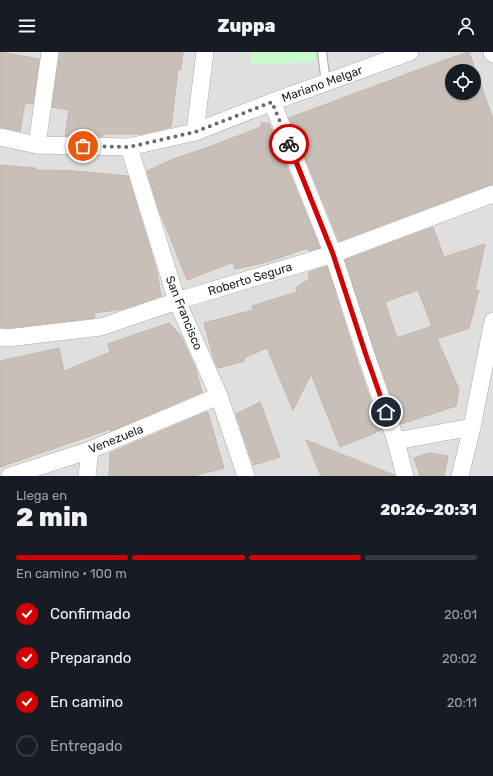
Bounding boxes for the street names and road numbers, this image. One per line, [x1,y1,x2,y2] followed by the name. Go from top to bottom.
[280,63,365,105] street label: Mariano Melgar
[206,260,294,298] street label: Roberto Segura
[163,274,205,352] street label: San Francisco
[87,422,145,456] street label: Venezuela

